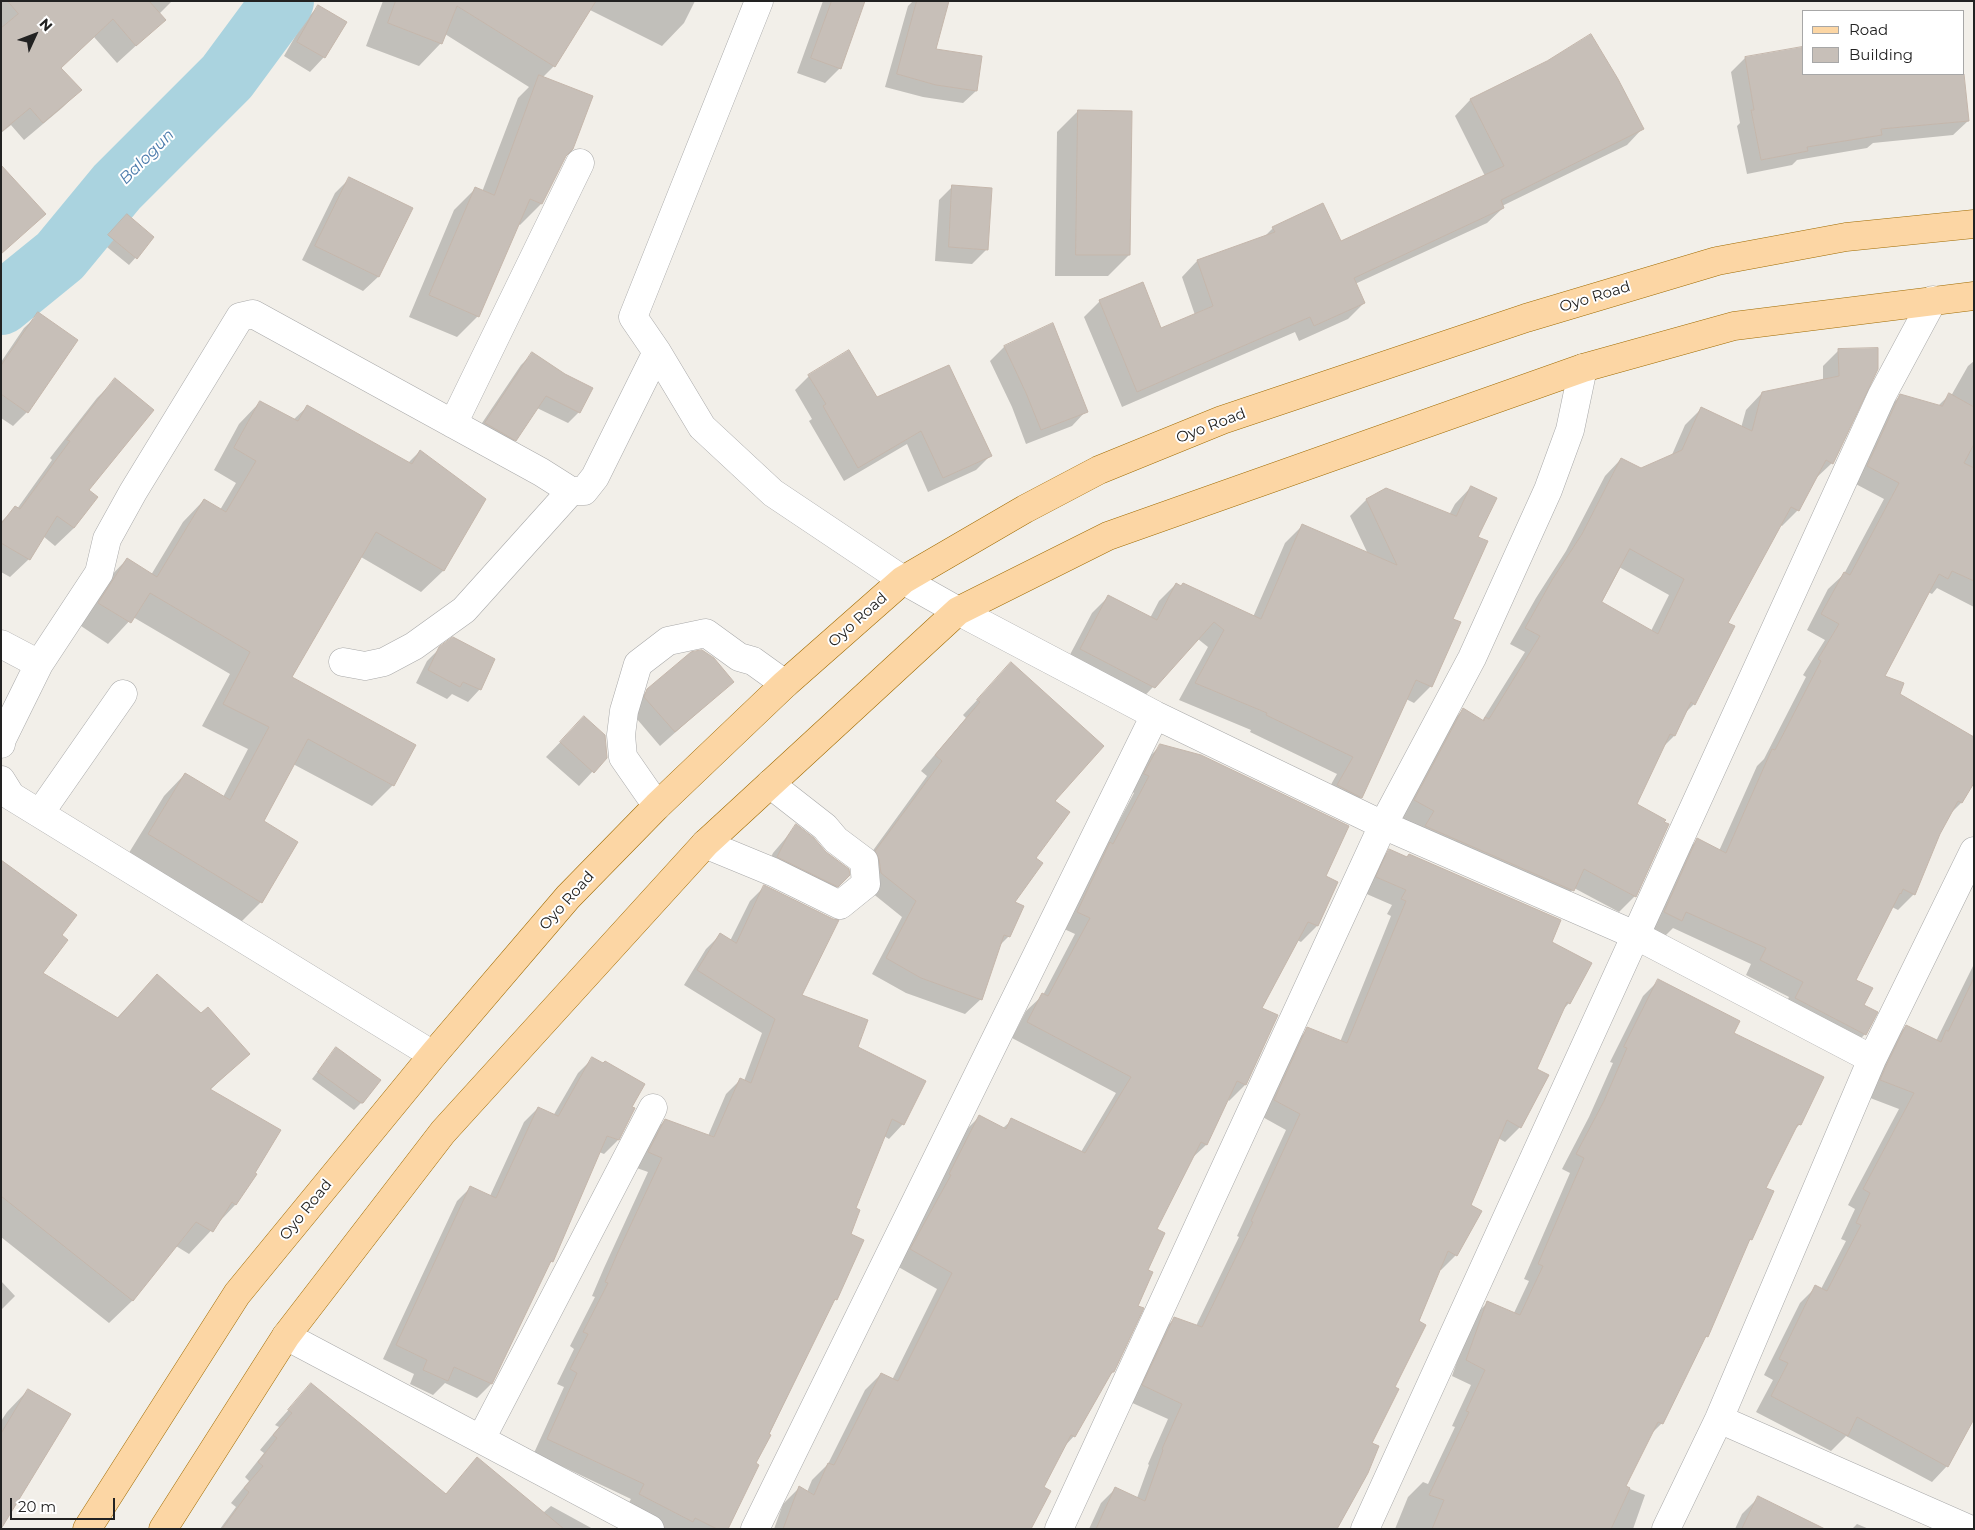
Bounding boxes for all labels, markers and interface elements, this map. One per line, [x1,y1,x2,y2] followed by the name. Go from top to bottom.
[10,10,60,60] north arrow
[1802,10,1965,75] legend
[36,14,56,35] text: N
[1849,20,1888,39] text: Road
[1849,45,1913,64] text: Building
[116,126,178,188] water label: Balogun
[1557,278,1633,316] street label: Oyo Road
[1174,405,1248,447] street label: Oyo Road
[825,589,891,651] street label: Oyo Road
[536,868,598,934] street label: Oyo Road
[276,1176,336,1244] street label: Oyo Road
[12,1488,118,1520] scale bar
[18,1497,56,1516] text: 20 m

